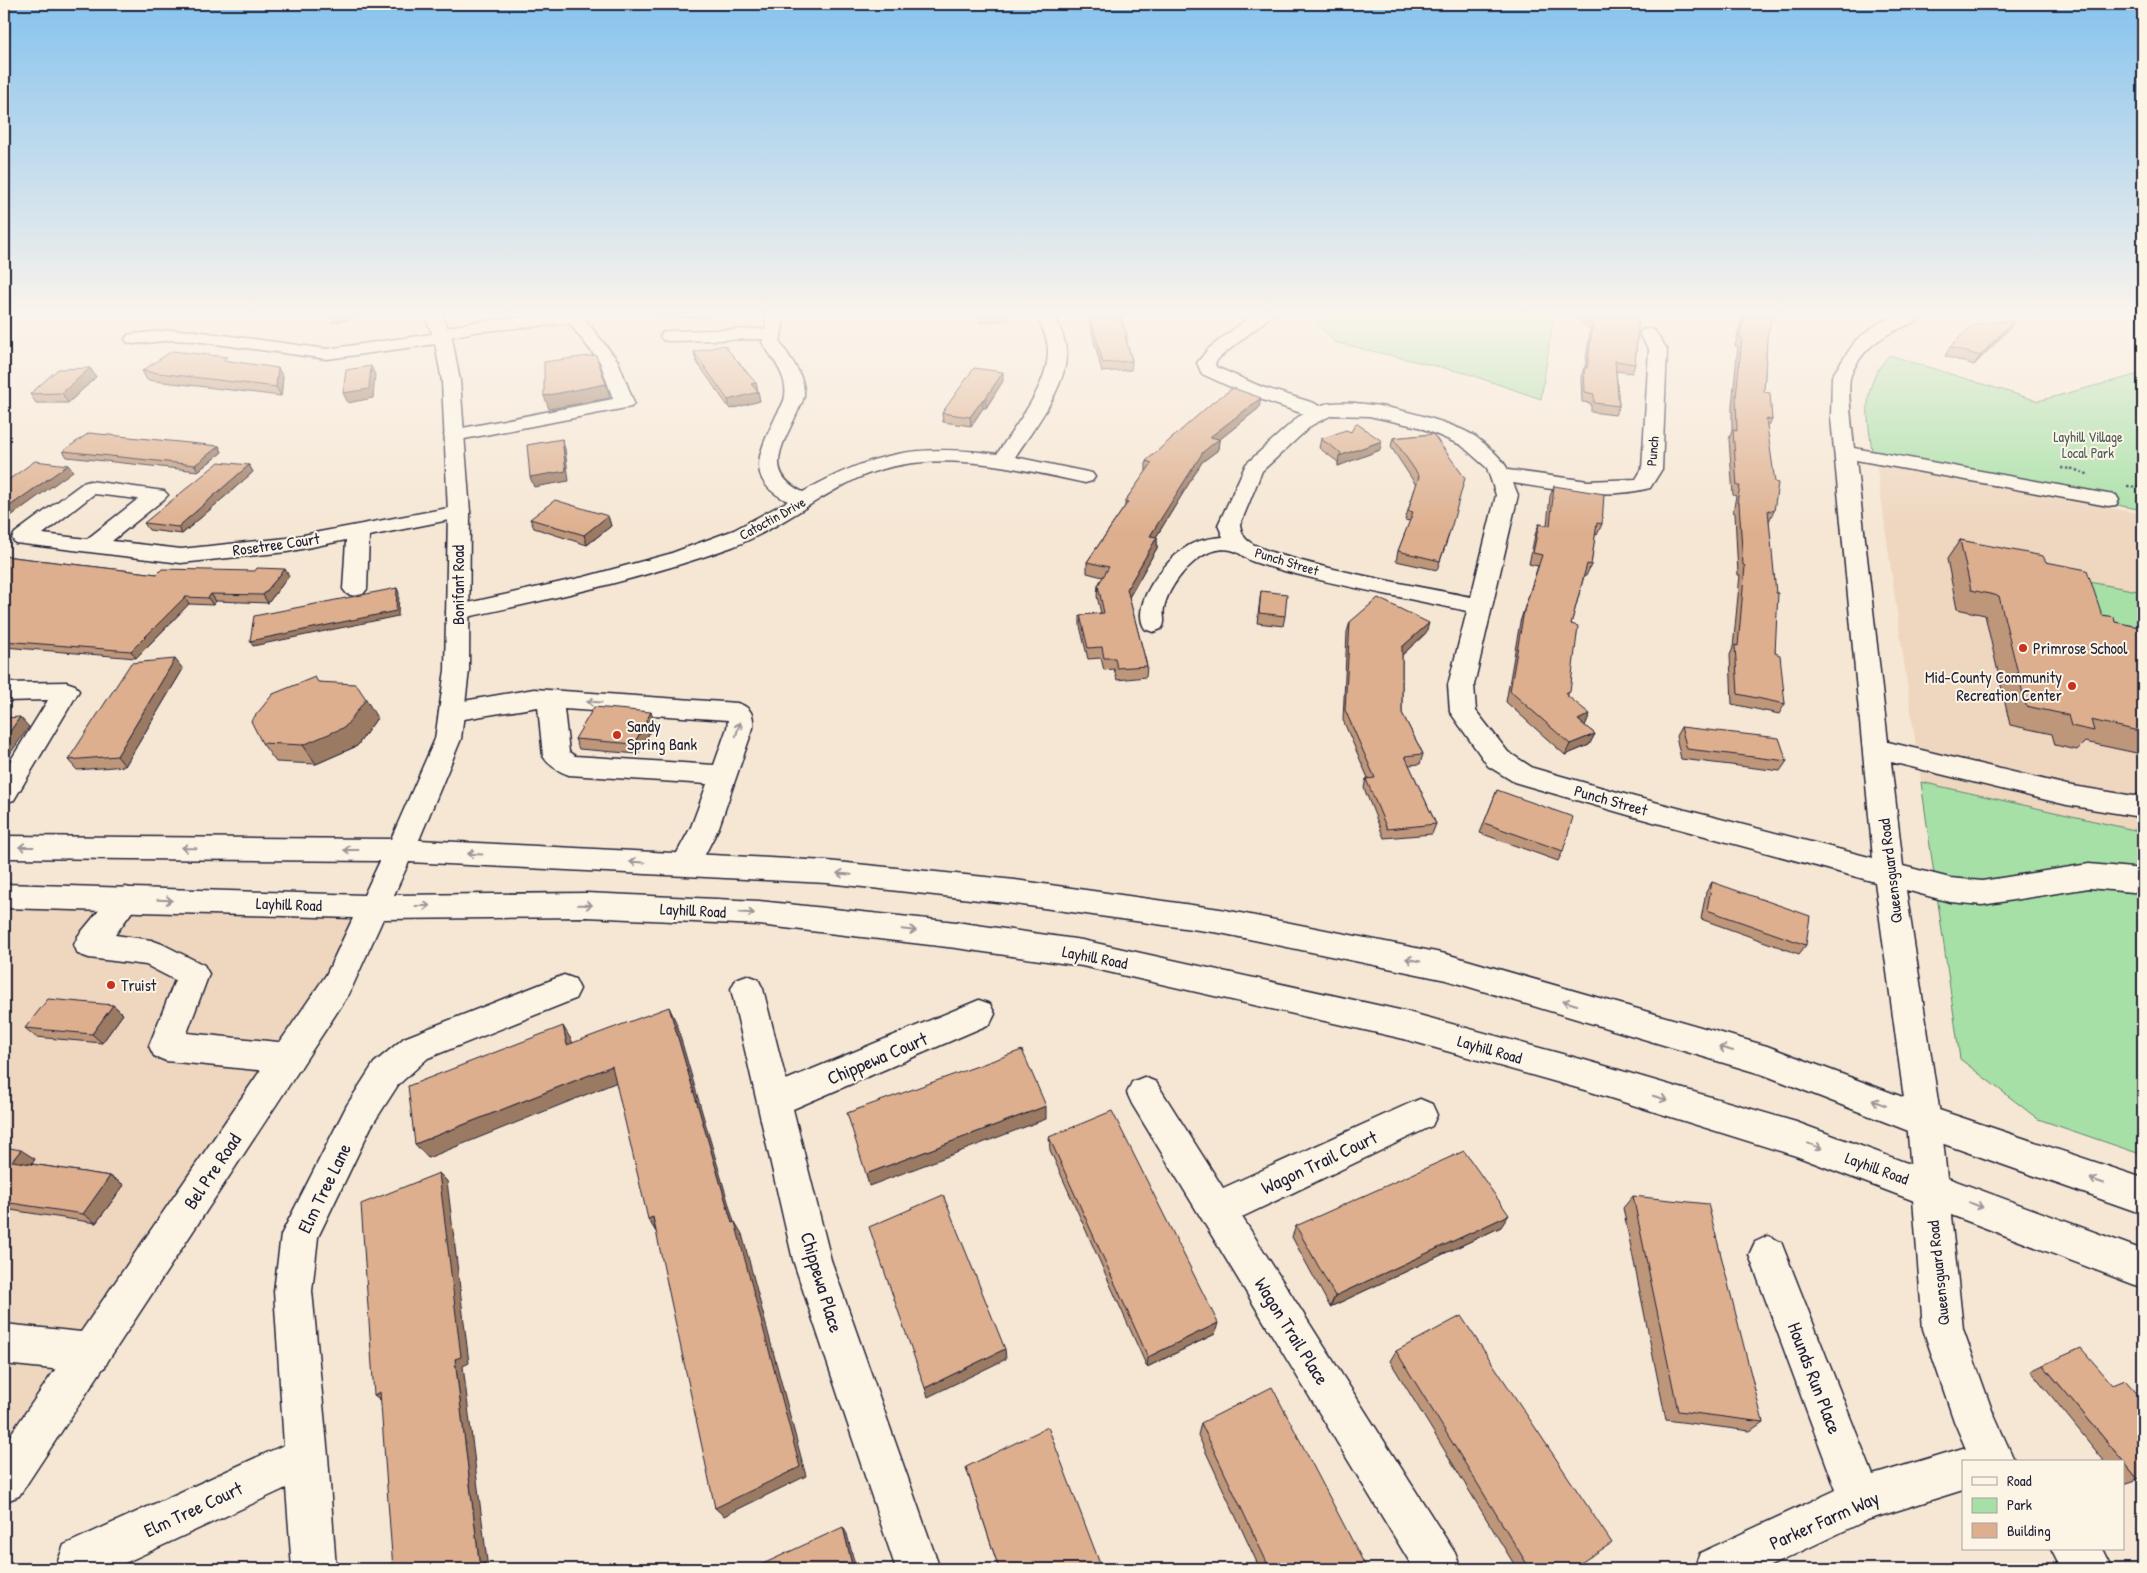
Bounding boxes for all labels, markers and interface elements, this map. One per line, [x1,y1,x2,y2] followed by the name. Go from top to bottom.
[2053,427,2123,462] park label: Layhill Village Local Park
[1641,435,1663,467] street label: Punch
[736,492,809,544] street label: Catoctin Drive
[231,527,321,561] street label: Rosetree Court
[1253,542,1321,580] street label: Punch Street
[447,545,469,625] street label: Bonifant Road
[2033,637,2128,659] place label: Primrose School
[2017,642,2029,654] marker: Primrose School
[1925,666,2062,706] place label: Mid-County Community Recreation Center
[2066,680,2078,692] marker: Mid-County Community Recreation Center
[586,698,602,707] one-way arrow
[627,715,698,755] place label: Sandy Spring Bank
[734,721,744,737] one-way arrow
[611,729,623,741] marker: Sandy Spring Bank
[1572,779,1651,821] street label: Punch Street
[1873,817,1907,925] street label: Queensguard Road
[19,842,35,852] one-way arrow
[181,843,198,853] one-way arrow
[344,845,360,855] one-way arrow
[467,849,483,858] one-way arrow
[630,857,646,867] one-way arrow
[836,869,852,878] one-way arrow
[256,892,322,916] street label: Layhill Road
[157,896,173,905] one-way arrow
[659,897,727,923] street label: Layhill Road
[414,901,430,911] one-way arrow
[577,901,593,910] one-way arrow
[739,908,755,917] one-way arrow
[901,925,917,935] one-way arrow
[1060,940,1130,974] street label: Layhill Road
[1406,955,1422,964] one-way arrow
[121,974,157,996] place label: Truist
[105,979,117,991] marker: Truist
[1562,997,1578,1007] one-way arrow
[823,1025,932,1091] street label: Chippewa Court
[1455,1029,1525,1069] street label: Layhill Road
[1718,1043,1734,1053] one-way arrow
[1652,1093,1668,1103] one-way arrow
[1871,1098,1886,1107] one-way arrow
[1257,1124,1382,1200] street label: Wagon Trail Court
[177,1128,247,1214] street label: Bel Pre Road
[291,1138,357,1237] street label: Elm Tree Lane
[1807,1142,1823,1151] one-way arrow
[1842,1146,1912,1190] street label: Layhill Road
[2089,1175,2105,1185] one-way arrow
[1968,1201,1983,1210] one-way arrow
[1922,1220,1954,1326] street label: Queensguard Road
[794,1229,850,1336] street label: Chippewa Place
[1249,1272,1336,1390] street label: Wagon Trail Place
[1782,1318,1848,1438] street label: Hounds Run Place
[1962,1460,2124,1550] legend
[2007,1470,2032,1491] text: Road
[139,1475,247,1543] street label: Elm Tree Court
[1765,1484,1883,1556] street label: Parker Farm Way
[2007,1494,2032,1515] text: Park
[2007,1520,2051,1541] text: Building

